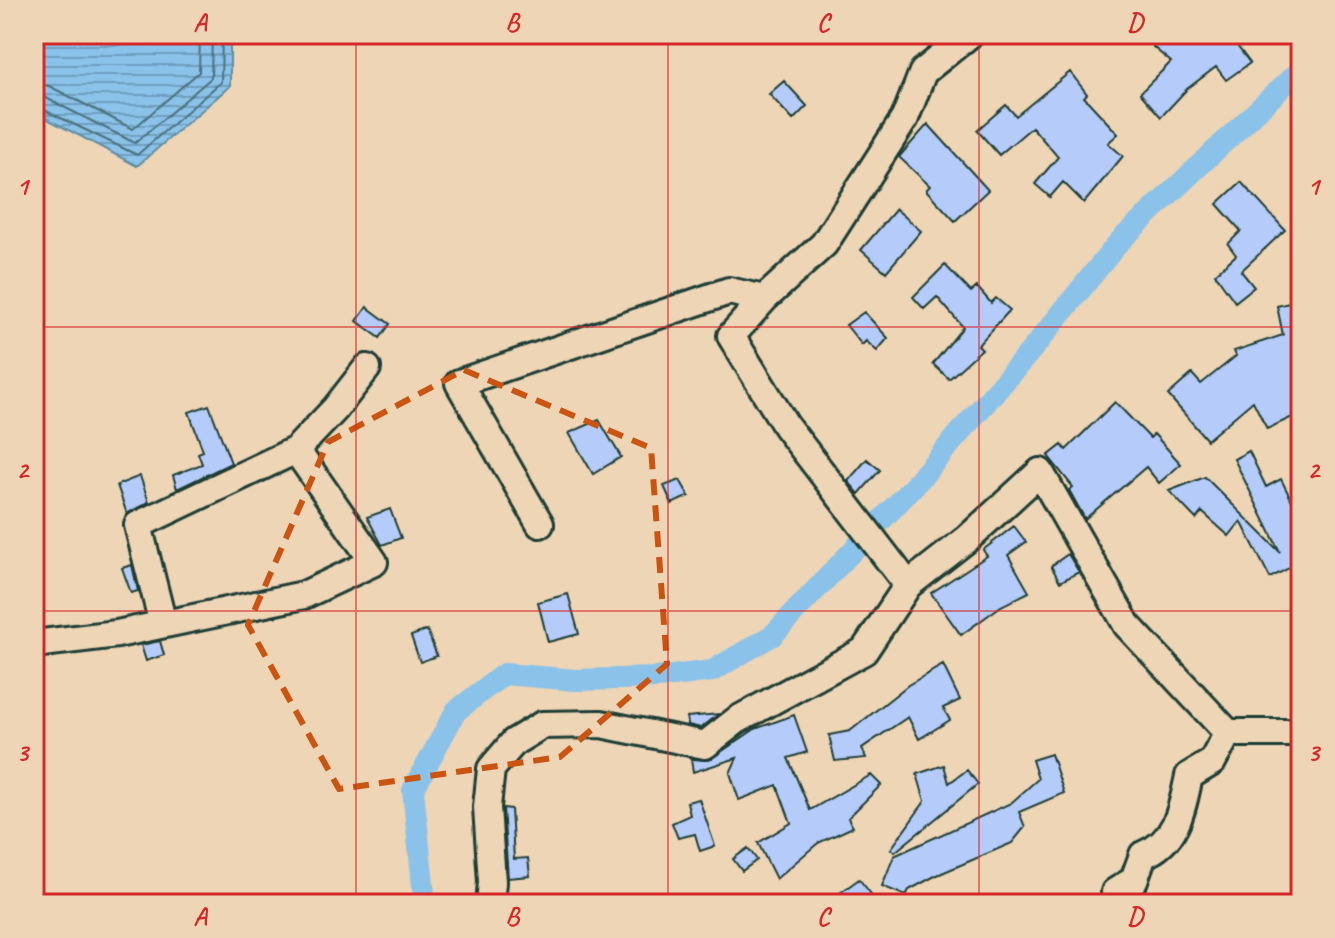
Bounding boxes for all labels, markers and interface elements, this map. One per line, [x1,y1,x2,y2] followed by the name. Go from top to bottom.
[193,6,208,39] text: A
[505,6,521,39] text: B
[817,6,833,39] text: C
[1127,6,1145,39] text: D
[16,170,31,203] text: 1
[1307,170,1322,203] text: 1
[16,453,30,486] text: 2
[1307,453,1321,486] text: 2
[16,736,30,769] text: 3
[1307,736,1321,769] text: 3
[193,900,208,933] text: A
[505,900,521,933] text: B
[817,900,833,933] text: C
[1127,900,1145,933] text: D

